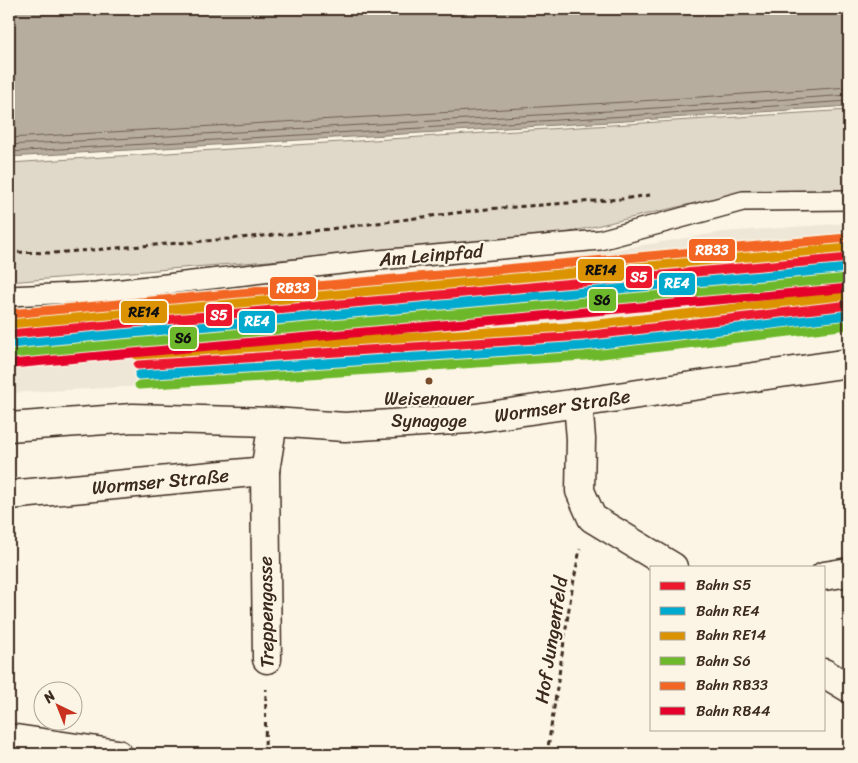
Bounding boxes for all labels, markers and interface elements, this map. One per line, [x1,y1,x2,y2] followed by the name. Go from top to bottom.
[377,234,485,276] street label: Am Leinpfad
[688,238,736,262] line badge: RB33
[695,238,729,263] text: RB33
[577,258,625,282] line badge: RE14
[584,258,617,283] text: RE14
[625,265,653,289] line badge: S5
[629,265,648,290] text: S5
[663,271,690,296] text: RE4
[658,272,696,296] line badge: RE4
[269,276,317,300] line badge: RB33
[276,276,310,301] text: RB33
[588,288,617,312] line badge: S6
[593,288,610,313] text: S6
[120,300,168,324] line badge: RE14
[127,300,160,325] text: RE14
[205,303,233,327] line badge: S5
[209,303,228,328] text: S5
[243,309,270,334] text: RE4
[238,310,276,334] line badge: RE4
[169,326,198,350] line badge: S6
[174,326,191,351] text: S6
[424,376,434,386] marker: Weisenauer Synagoge
[492,379,633,432] street label: Wormser Straße
[384,383,475,437] place label: Weisenauer Synagoge
[90,458,231,504] street label: Wormser Straße
[249,556,283,668] street label: Treppengasse
[650,566,826,730] legend
[525,572,578,706] street label: Hof Jungenfeld
[696,572,751,598] text: Bahn S5
[696,598,760,624] text: Bahn RE4
[696,622,766,648] text: Bahn RE14
[696,648,751,674] text: Bahn S6
[696,672,768,698] text: Bahn RB33
[32,680,82,730] north arrow
[37,684,62,710] text: N
[696,698,770,724] text: Bahn RB44

